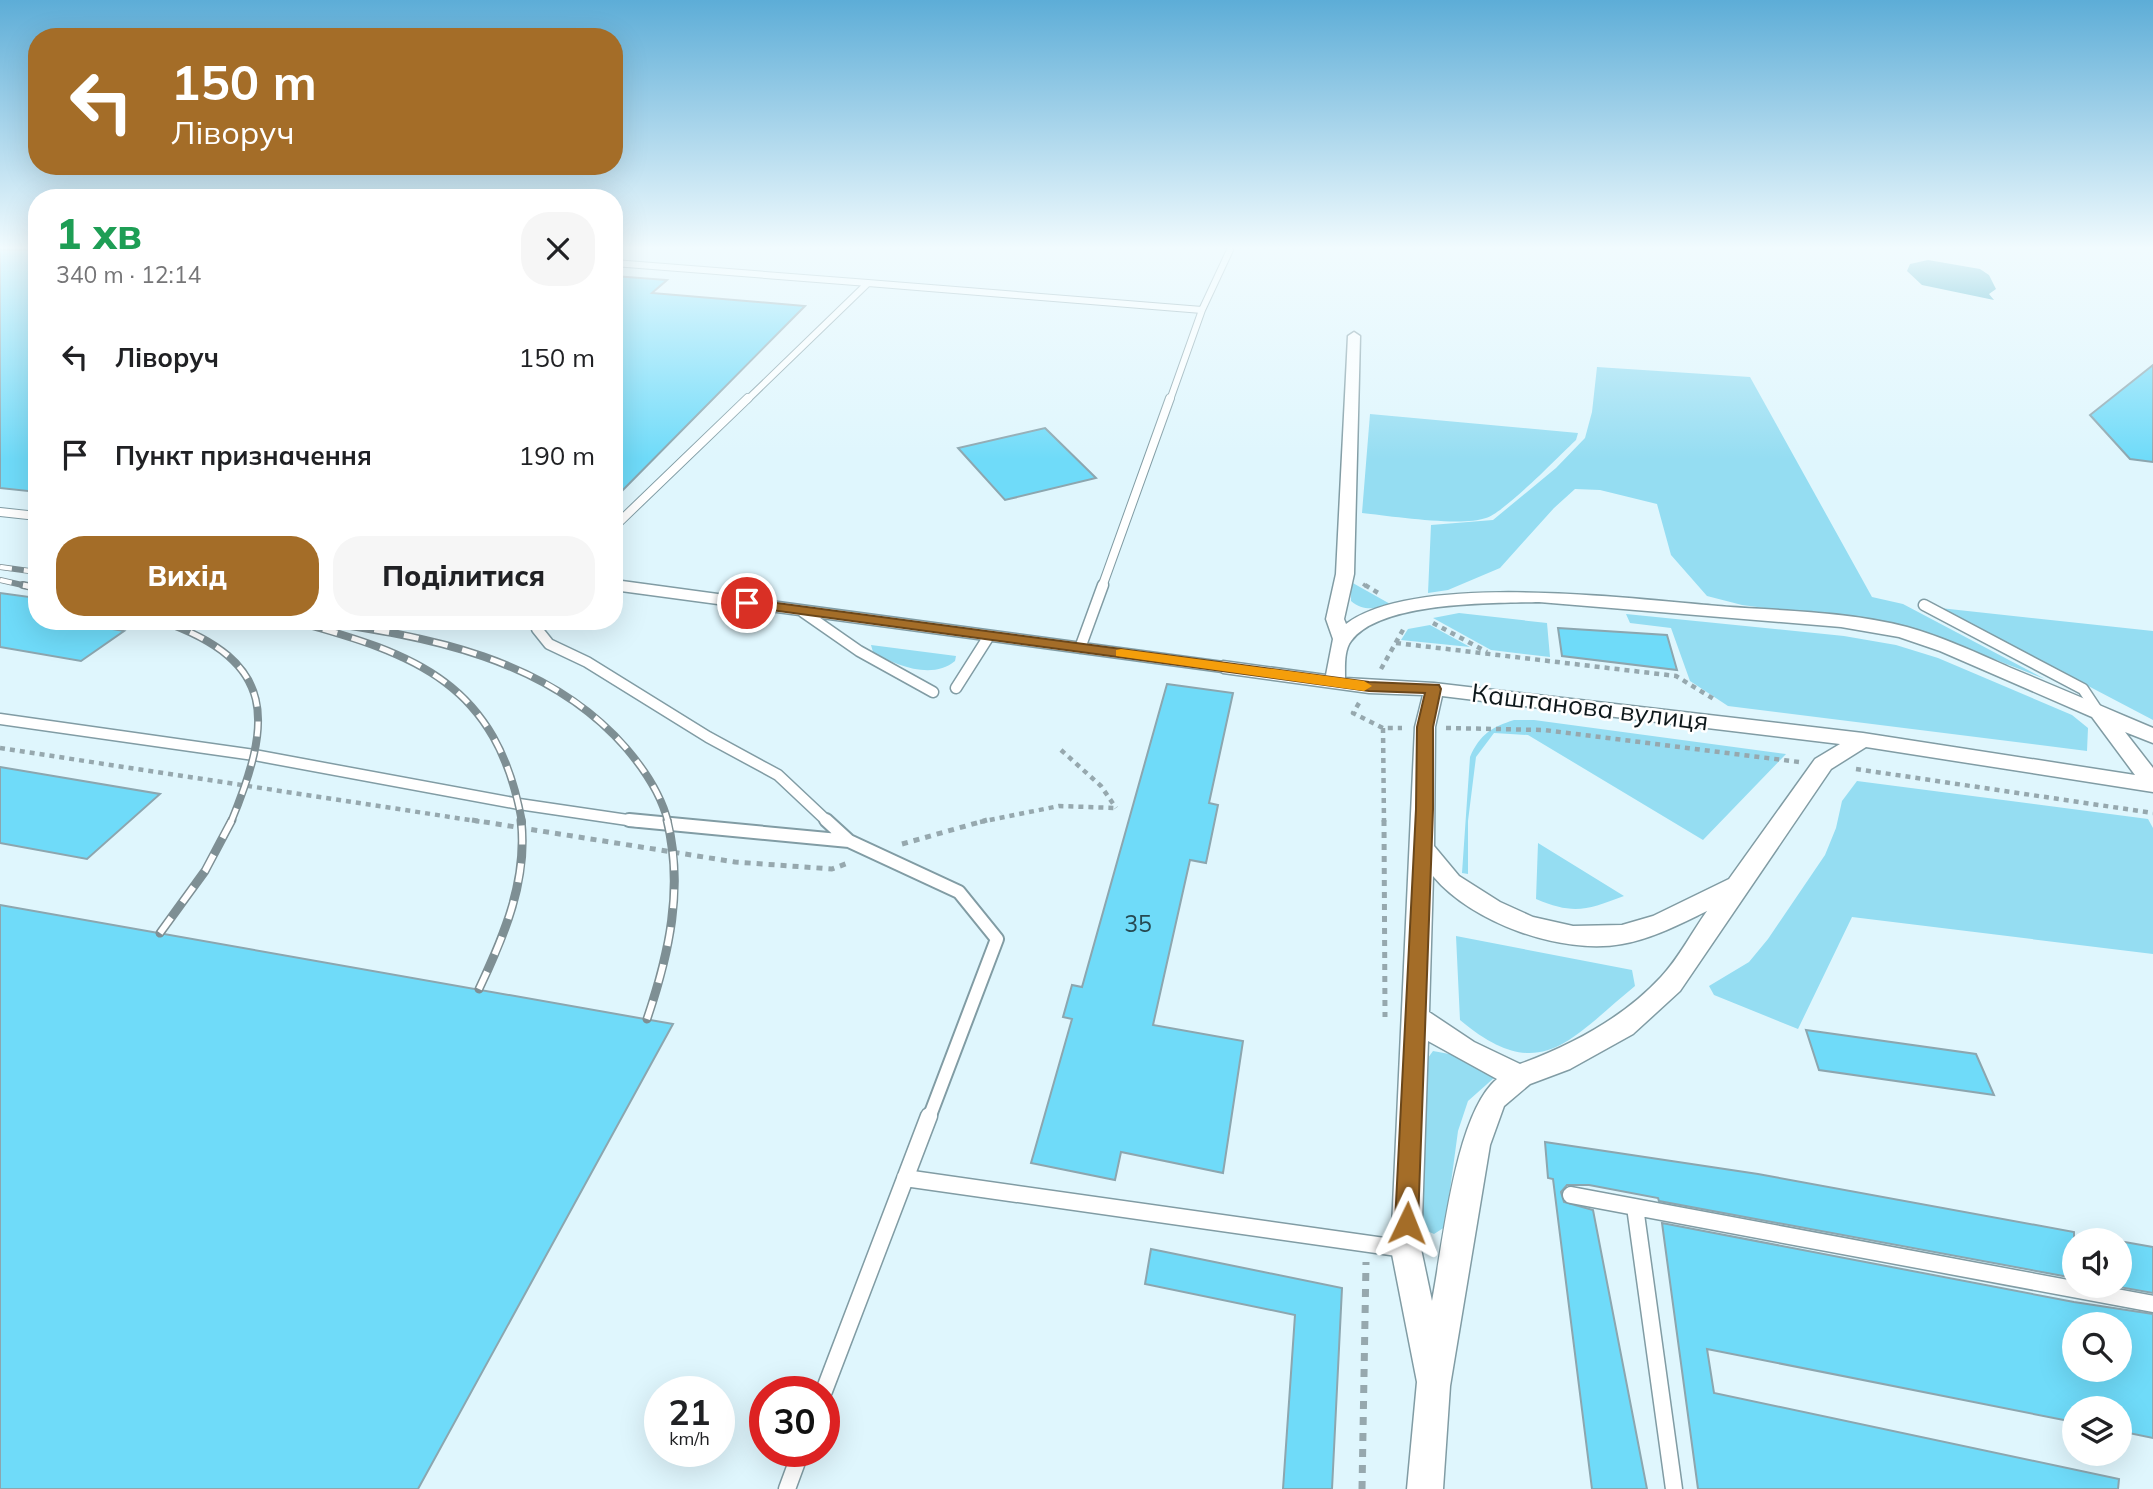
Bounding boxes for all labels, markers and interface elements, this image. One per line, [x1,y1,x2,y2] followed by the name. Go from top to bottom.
[171,51,317,112] text: 150 m
[56,56,147,147] icon: left
[171,112,294,152] text: Ліворуч
[56,207,142,260] text: 1 хв
[521,212,595,286] button: close
[56,260,201,289] text: 340 m · 12:14
[56,338,94,376] icon: left
[115,341,219,374] text: Ліворуч
[519,341,595,374] text: 150 m
[56,436,94,474] icon: arrive
[115,439,372,472] text: Пункт призначення
[519,439,595,472] text: 190 m
[56,536,319,616] button: Вихід
[333,536,595,616] button: Поділитися
[717,573,777,633] pin
[728,584,766,622] icon: arrive
[1470,676,1710,737] street label: Каштанова вулиця
[1124,909,1152,938] house number: 35
[1370,1186,1444,1260] position arrow
[2062,1228,2132,1466] map controls
[2062,1228,2132,1298] button: sound
[2062,1312,2132,1382] button: search
[749,1376,840,1467] speed limit sign: 30
[668,1390,711,1434] text: 21
[2062,1396,2132,1466] button: layers
[669,1427,710,1450] text: km/h

